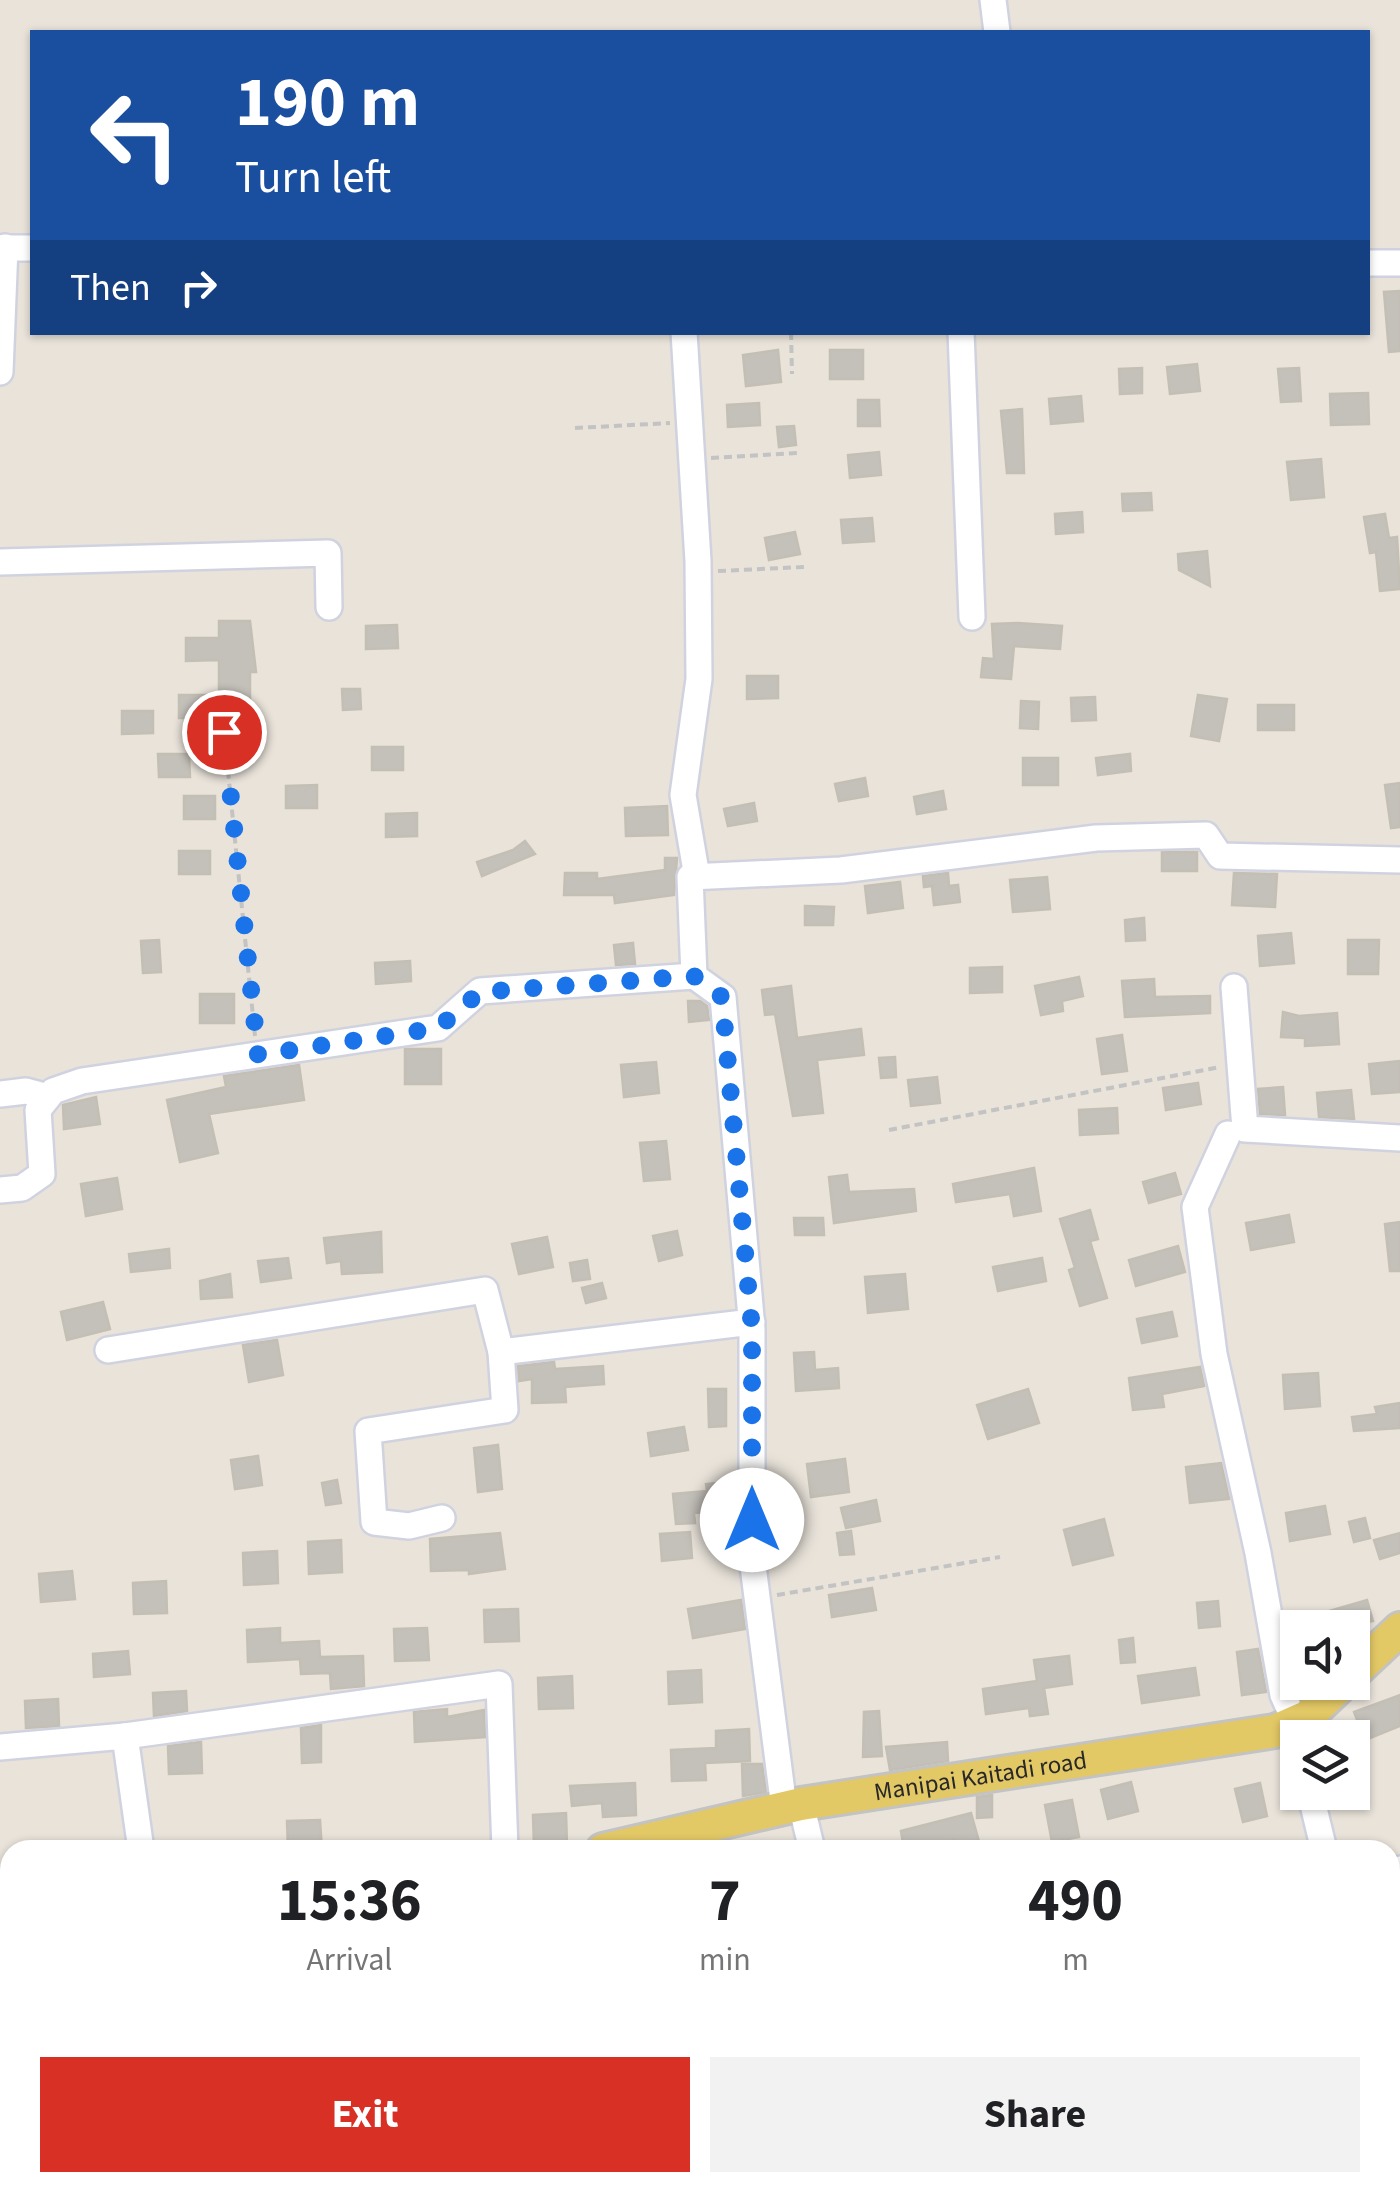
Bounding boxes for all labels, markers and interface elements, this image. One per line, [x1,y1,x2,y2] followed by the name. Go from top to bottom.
[235,53,420,153] text: 190 m
[70,70,200,200] icon: left
[235,146,391,210] text: Turn left
[171,260,226,315] icon: right
[70,261,151,315] text: Then
[182,690,267,775] pin
[197,705,252,760] icon: arrive
[700,1468,804,1572] position arrow
[1280,1610,1370,1810] map controls
[1280,1610,1370,1700] button: sound
[1280,1720,1370,1810] button: layers
[872,1742,1090,1810] street label: Manipai Kaitadi road
[277,1859,422,1944] text: 15:36
[709,1859,741,1944] text: 7
[1028,1859,1123,1944] text: 490
[306,1937,392,1983] text: Arrival
[699,1937,751,1983] text: min
[1062,1937,1089,1983] text: m
[40,2057,690,2172] button: Exit
[710,2057,1360,2172] button: Share

